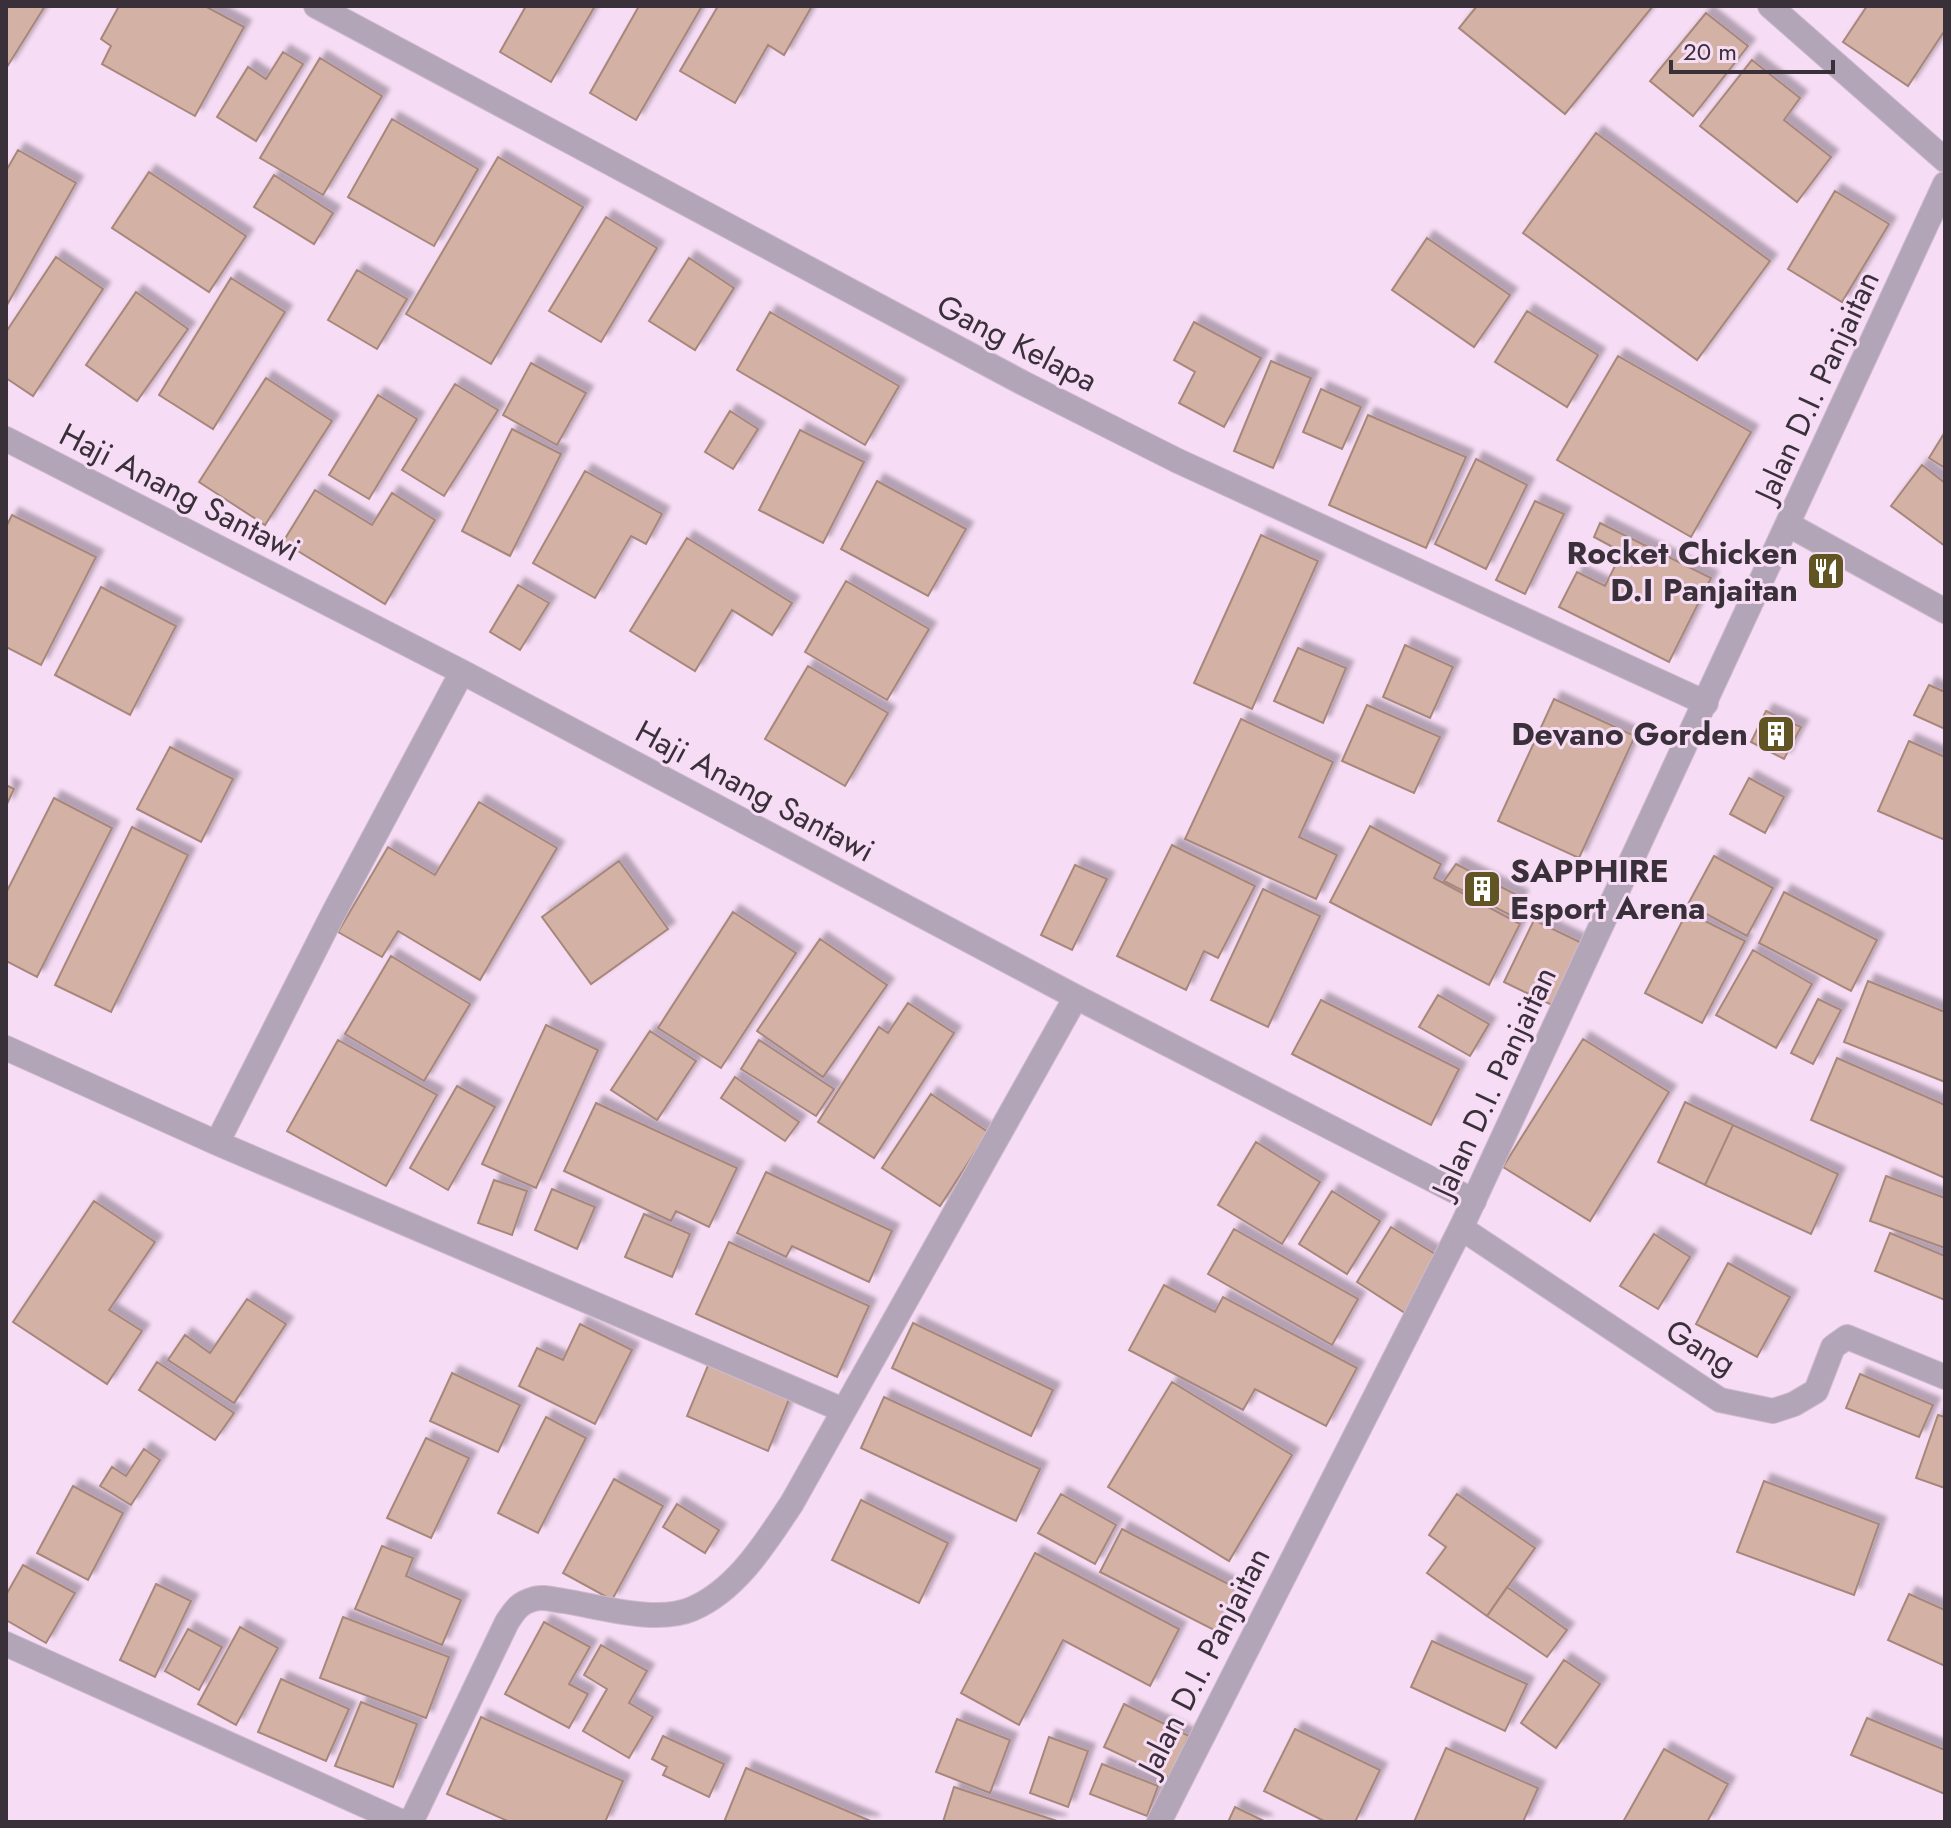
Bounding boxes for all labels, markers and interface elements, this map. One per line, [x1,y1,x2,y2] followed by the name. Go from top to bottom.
[1671,24,1833,74] scale bar
[1683,34,1737,69] text: 20 m
[1742,263,1891,513] street label: Jalan D.I. Panjaitan
[929,283,1105,403] street label: Gang Kelapa
[52,411,308,573] street label: Haji Anang Santawi
[1567,530,1798,613] place label: Rocket Chicken D.I Panjaitan
[1805,550,1847,592] restaurant icon: Rocket Chicken D.I Panjaitan
[627,709,883,873] street label: Haji Anang Santawi
[1511,711,1748,757] place label: Devano Gorden
[1755,713,1797,755] building icon: Devano Gorden
[1510,848,1706,931] place label: SAPPHIRE Esport Arena
[1461,868,1503,910] building icon: SAPPHIRE Esport Arena
[1419,959,1568,1209] street label: Jalan D.I. Panjaitan
[1657,1308,1745,1386] street label: Gang
[1125,1539,1281,1786] street label: Jalan D.I. Panjaitan

